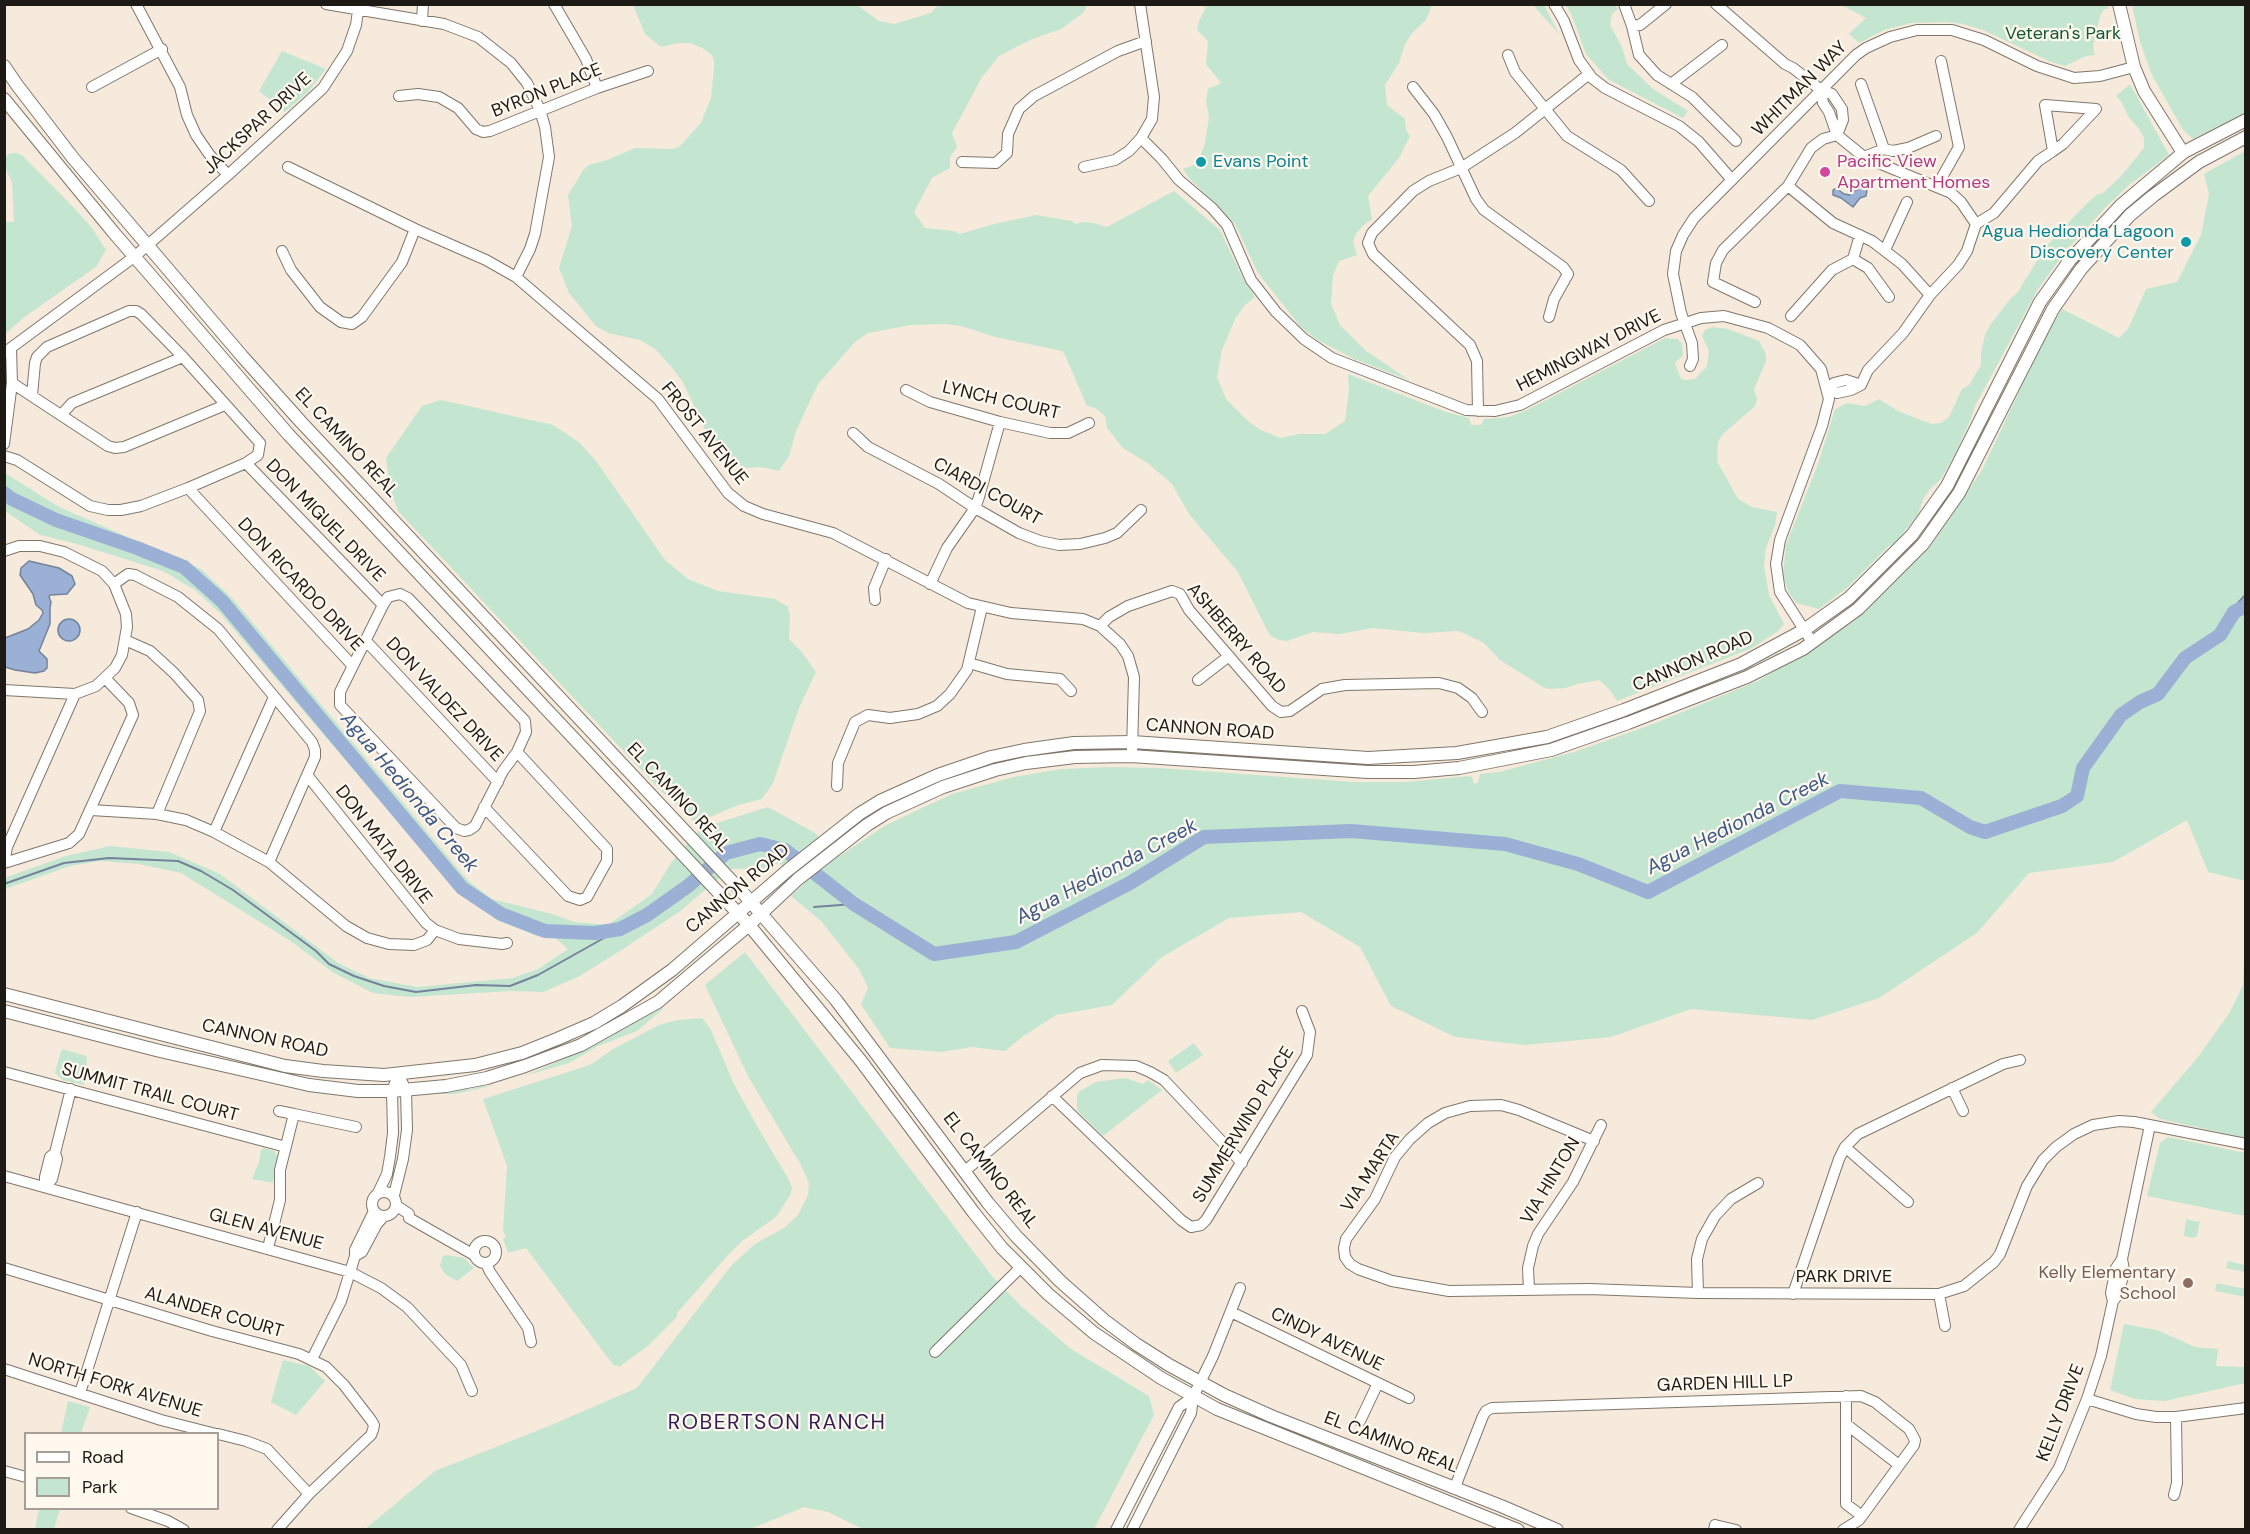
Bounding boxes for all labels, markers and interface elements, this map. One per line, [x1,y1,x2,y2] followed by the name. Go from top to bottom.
[2005,23,2121,45] park label: Veteran's Park
[1748,37,1852,141] street label: WHITMAN WAY
[489,59,605,123] street label: BYRON PLACE
[200,69,316,179] street label: JACKSPAR DRIVE
[1213,151,1308,173] place label: Evans Point
[1837,151,1990,194] place label: Pacific View Apartment Homes
[1194,155,1208,169] marker: Evans Point
[1818,165,1832,179] marker: Pacific View Apartment Homes
[1982,221,2174,264] place label: Agua Hedionda Lagoon Discovery Center
[2179,235,2193,249] marker: Agua Hedionda Lagoon Discovery Center
[1513,305,1665,397] street label: HEMINGWAY DRIVE
[940,377,1062,425] street label: LYNCH COURT
[656,378,752,490] street label: FROST AVENUE
[290,384,402,502] street label: EL CAMINO REAL
[929,453,1045,531] street label: CIARDI COURT
[261,455,389,587] street label: DON MIGUEL DRIVE
[233,514,367,656] street label: DON RICARDO DRIVE
[1182,579,1290,699] street label: ASHBERRY ROAD
[1630,627,1756,697] street label: CANNON ROAD
[381,633,507,767] street label: DON VALDEZ DRIVE
[335,708,483,878] water label: Agua Hedionda Creek
[1145,715,1275,745] street label: CANNON ROAD
[622,739,734,857] street label: EL CAMINO REAL
[1643,767,1833,881] water label: Agua Hedionda Creek
[330,782,436,908] street label: DON MATA DRIVE
[1012,814,1202,930] water label: Agua Hedionda Creek
[682,839,794,939] street label: CANNON ROAD
[200,1015,330,1063] street label: CANNON ROAD
[1189,1043,1299,1207] street label: SUMMERWIND PLACE
[59,1059,241,1127] street label: SUMMIT TRAIL COURT
[938,1108,1042,1234] street label: EL CAMINO REAL
[1337,1128,1405,1216] street label: VIA MARTA
[1517,1134,1585,1228] street label: VIA HINTON
[207,1204,325,1256] street label: GLEN AVENUE
[2039,1262,2176,1304] place label: Kelly Elementary School
[1796,1266,1892,1288] street label: PARK DRIVE
[2181,1276,2195,1290] marker: Kelly Elementary School
[142,1283,286,1343] street label: ALANDER COURT
[1267,1303,1387,1377] street label: CINDY AVENUE
[25,1349,205,1423] street label: NORTH FORK AVENUE
[2033,1361,2089,1465] street label: KELLY DRIVE
[1657,1371,1793,1397] street label: GARDEN HILL LP
[1321,1408,1461,1478] street label: EL CAMINO REAL
[668,1410,886,1436] district label: ROBERTSON RANCH
[24,1432,219,1510] legend
[82,1445,124,1469] text: Road
[82,1475,118,1499] text: Park

